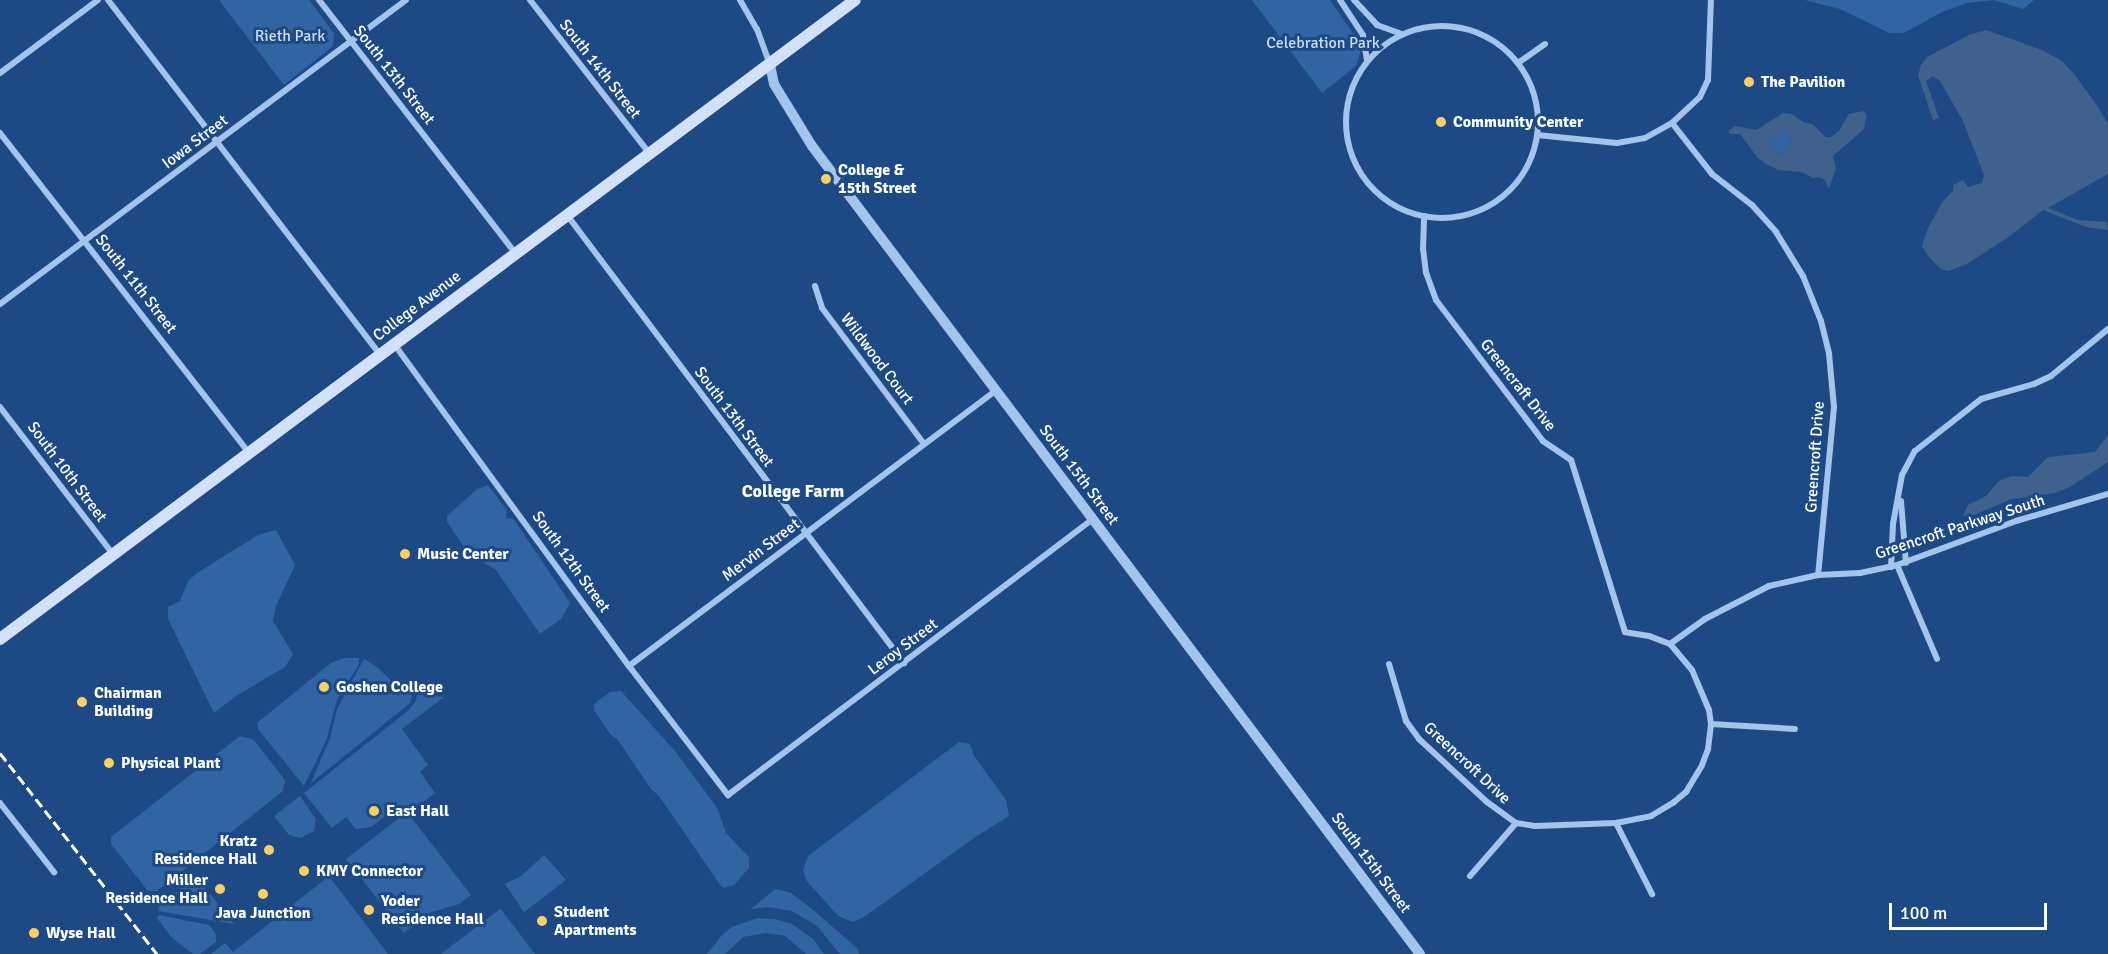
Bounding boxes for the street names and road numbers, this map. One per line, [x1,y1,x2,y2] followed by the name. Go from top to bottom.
[555,16,645,122] street label: South 14th Street
[349,22,439,128] street label: South 13th Street
[158,111,232,173] street label: Iowa Street
[91,231,181,337] street label: South 11th Street
[369,267,465,345] street label: College Avenue
[836,310,918,408] street label: Wildwood Court
[1476,335,1560,435] street label: Greencraft Drive
[690,363,778,471] street label: South 13th Street
[1802,401,1828,513] street label: Greencroft Drive
[23,418,111,526] street label: South 10th Street
[1035,421,1123,529] street label: South 15th Street
[1873,490,2047,564] street label: Greencroft Parkway South
[528,508,614,616] street label: South 12th Street
[718,514,804,586] street label: Mervin Street
[864,615,942,679] street label: Leroy Street
[1420,718,1514,808] street label: Greencroft Drive
[1327,809,1415,917] street label: South 15th Street

